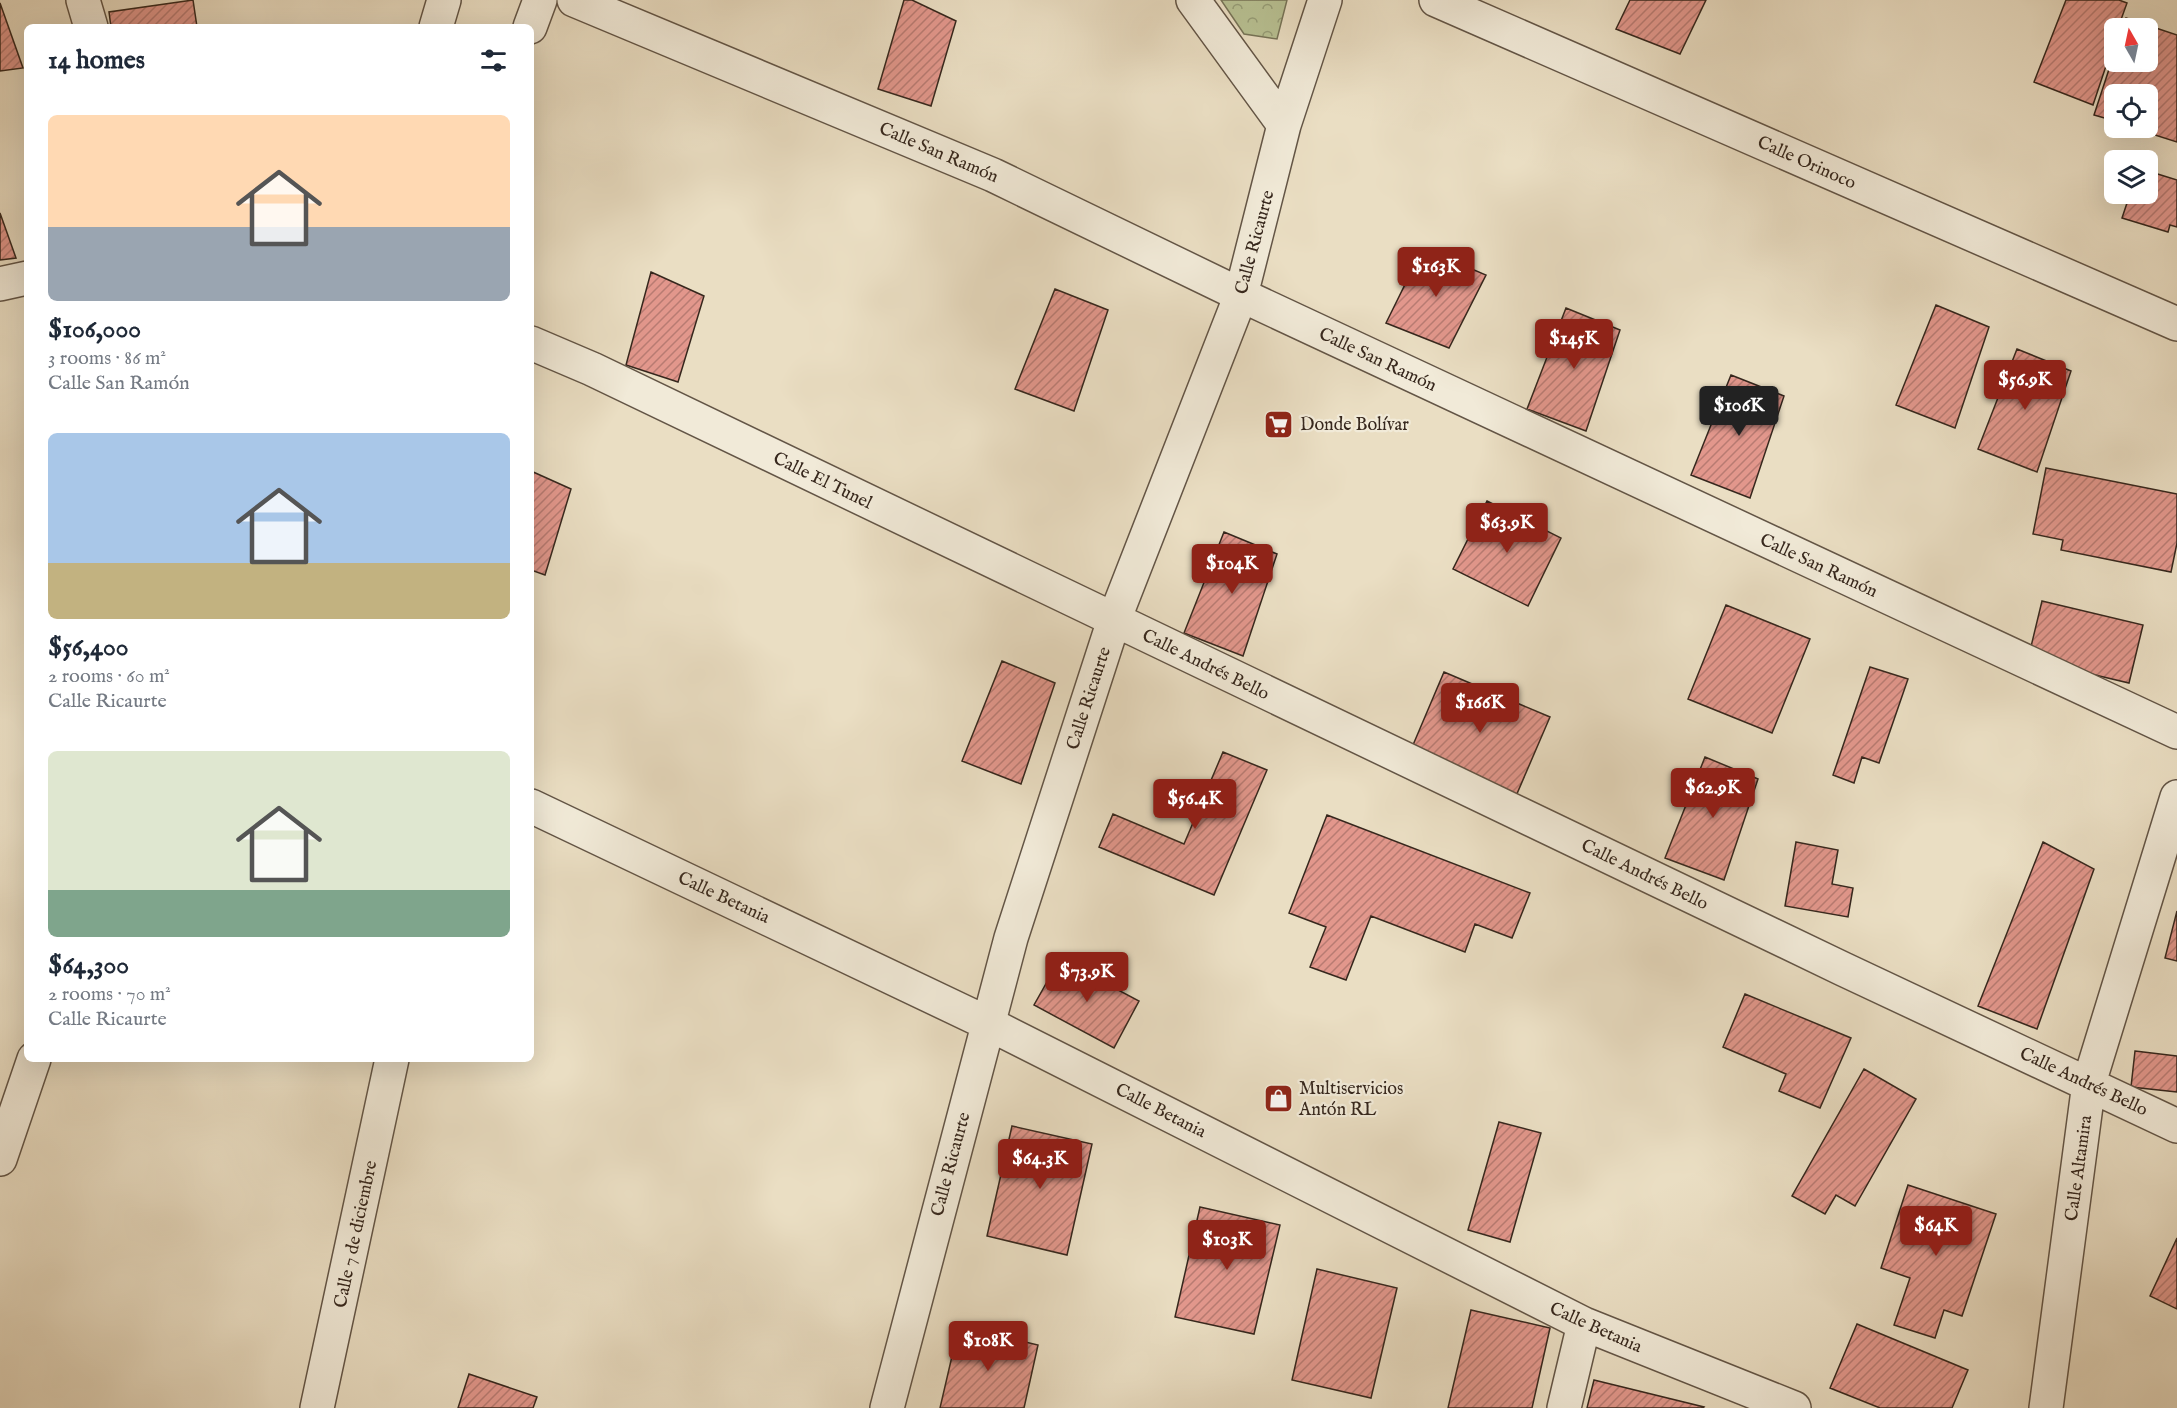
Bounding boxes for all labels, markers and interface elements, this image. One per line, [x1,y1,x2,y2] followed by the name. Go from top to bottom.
[2104,18,2158,72] north arrow
[2104,18,2158,204] map controls
[48,44,145,77] text: 14 homes
[477,44,510,77] icon: filters
[2104,84,2158,138] button: locate
[875,118,1002,189] street label: Calle San Ramón
[1753,131,1860,195] street label: Calle Orinoco
[2104,150,2158,204] button: layers
[225,154,333,262] icon: home
[1231,188,1280,297] street label: Calle Ricaurte
[1394,247,1478,298] pin: $163K
[1412,254,1460,279] text: $163K
[48,313,141,346] text: $106,000
[1532,319,1616,370] pin: $145K
[1315,323,1440,398] street label: Calle San Ramón
[1549,326,1599,351] text: $145K
[48,346,166,371] text: 3 rooms · 86 m²
[1976,360,2074,411] pin: $56.9K
[1998,367,2052,392] text: $56.9K
[48,371,190,396] text: Calle San Ramón
[1697,386,1781,437] pin: $106K
[1713,393,1765,418] text: $106K
[1263,408,1295,440] supermarket icon: Donde Bolívar
[1300,414,1409,437] place label: Donde Bolívar
[769,447,876,515] street label: Calle El Tunel
[225,472,333,580] icon: home
[1458,503,1556,554] pin: $63.9K
[1480,510,1534,535] text: $63.9K
[1756,529,1881,604] street label: Calle San Ramón
[1190,544,1274,595] pin: $104K
[1206,551,1258,576] text: $104K
[1138,625,1273,706] street label: Calle Andrés Bello
[48,631,129,664] text: $56,400
[1062,644,1117,753] street label: Calle Ricaurte
[48,664,170,689] text: 2 rooms · 60 m²
[1438,683,1522,734] pin: $166K
[48,689,167,714] text: Calle Ricaurte
[1455,690,1505,715] text: $166K
[1664,768,1762,819] pin: $62.9K
[1685,775,1741,800] text: $62.9K
[1146,779,1244,830] pin: $56.4K
[1167,786,1223,811] text: $56.4K
[225,790,333,898] icon: home
[1577,835,1712,916] street label: Calle Andrés Bello
[674,867,773,930] street label: Calle Betania
[48,949,129,982] text: $64,300
[1038,952,1136,1003] pin: $73.9K
[1059,959,1115,984] text: $73.9K
[48,982,171,1007] text: 2 rooms · 70 m²
[48,1007,167,1032] text: Calle Ricaurte
[2016,1043,2151,1122] street label: Calle Andrés Bello
[1298,1078,1403,1122] place label: Multiservicios Antón RL
[1111,1079,1210,1144] street label: Calle Betania
[1262,1082,1294,1114] shop icon: Multiservicios Antón RL
[927,1110,976,1219] street label: Calle Ricaurte
[2061,1114,2098,1223] street label: Calle Altamira
[991,1139,1089,1190] pin: $64.3K
[1012,1146,1068,1171] text: $64.3K
[330,1159,383,1310] street label: Calle 7 de diciembre
[1900,1206,1972,1257] pin: $64K
[1914,1213,1958,1238] text: $64K
[1185,1220,1269,1271] pin: $103K
[1202,1227,1252,1252] text: $103K
[1546,1298,1645,1359] street label: Calle Betania
[946,1321,1030,1372] pin: $108K
[963,1328,1013,1353] text: $108K

